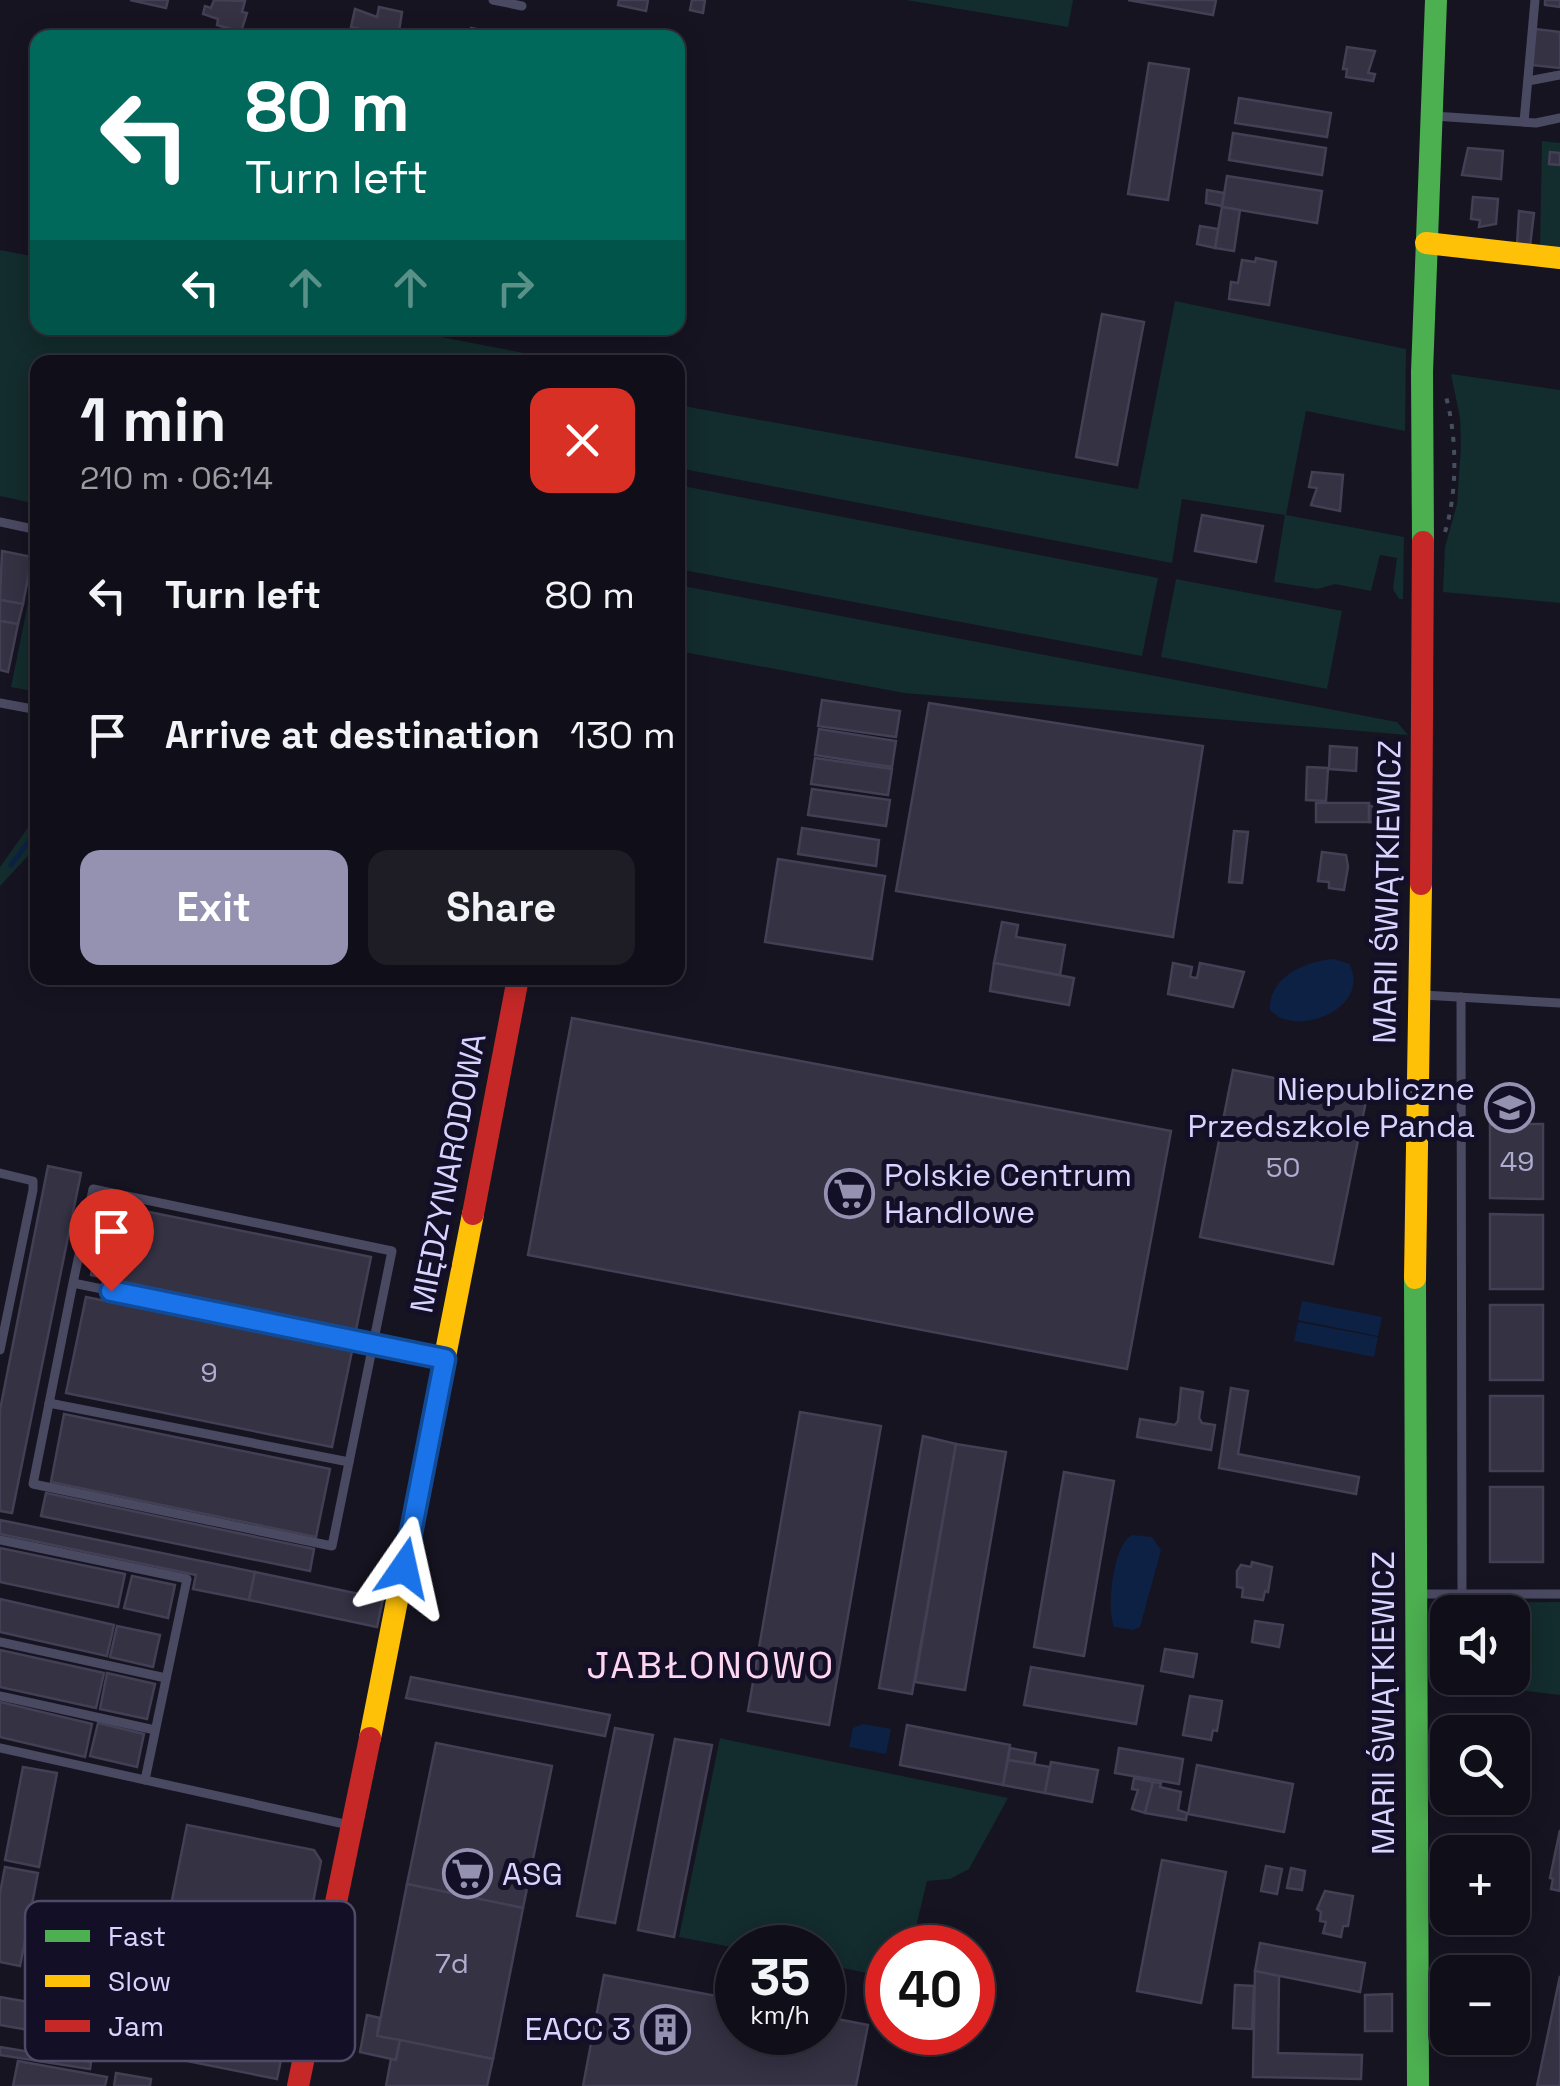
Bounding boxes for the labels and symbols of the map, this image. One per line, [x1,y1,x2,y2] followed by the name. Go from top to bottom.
[1364,740,1410,1044] street label: MARII ŚWIĄTKIEWICZ
[401,1030,495,1316] street label: MIĘDZYNARODOWA
[1188,1069,1475,1146] place label: Niepubliczne Przedszkole Panda
[1484,1081,1536,1133] school or university icon: Niepubliczne Przedszkole Panda
[1500,1143,1534,1179] house number: 49
[1266,1149,1300,1185] house number: 50
[884,1155,1132,1232] place label: Polskie Centrum Handlowe
[823,1167,875,1219] supermarket icon: Polskie Centrum Handlowe
[69,1189,154,1292] pin
[200,1354,218,1390] house number: 9
[352,1516,456,1620] position arrow
[1363,1551,1403,1855] street label: MARII ŚWIĄTKIEWICZ
[586,1641,836,1689] district label: JABŁONOWO
[441,1848,493,1900] supermarket icon: ASG
[502,1854,563,1894] place label: ASG
[25,1901,355,2061] legend
[108,1918,166,1954] text: Fast
[865,1925,995,2055] speed limit sign: 40
[435,1945,469,1981] house number: 7d
[108,1963,171,1999] text: Slow
[640,2003,692,2055] building icon: EACC 3
[108,2008,164,2044] text: Jam
[524,2009,631,2049] place label: EACC 3

